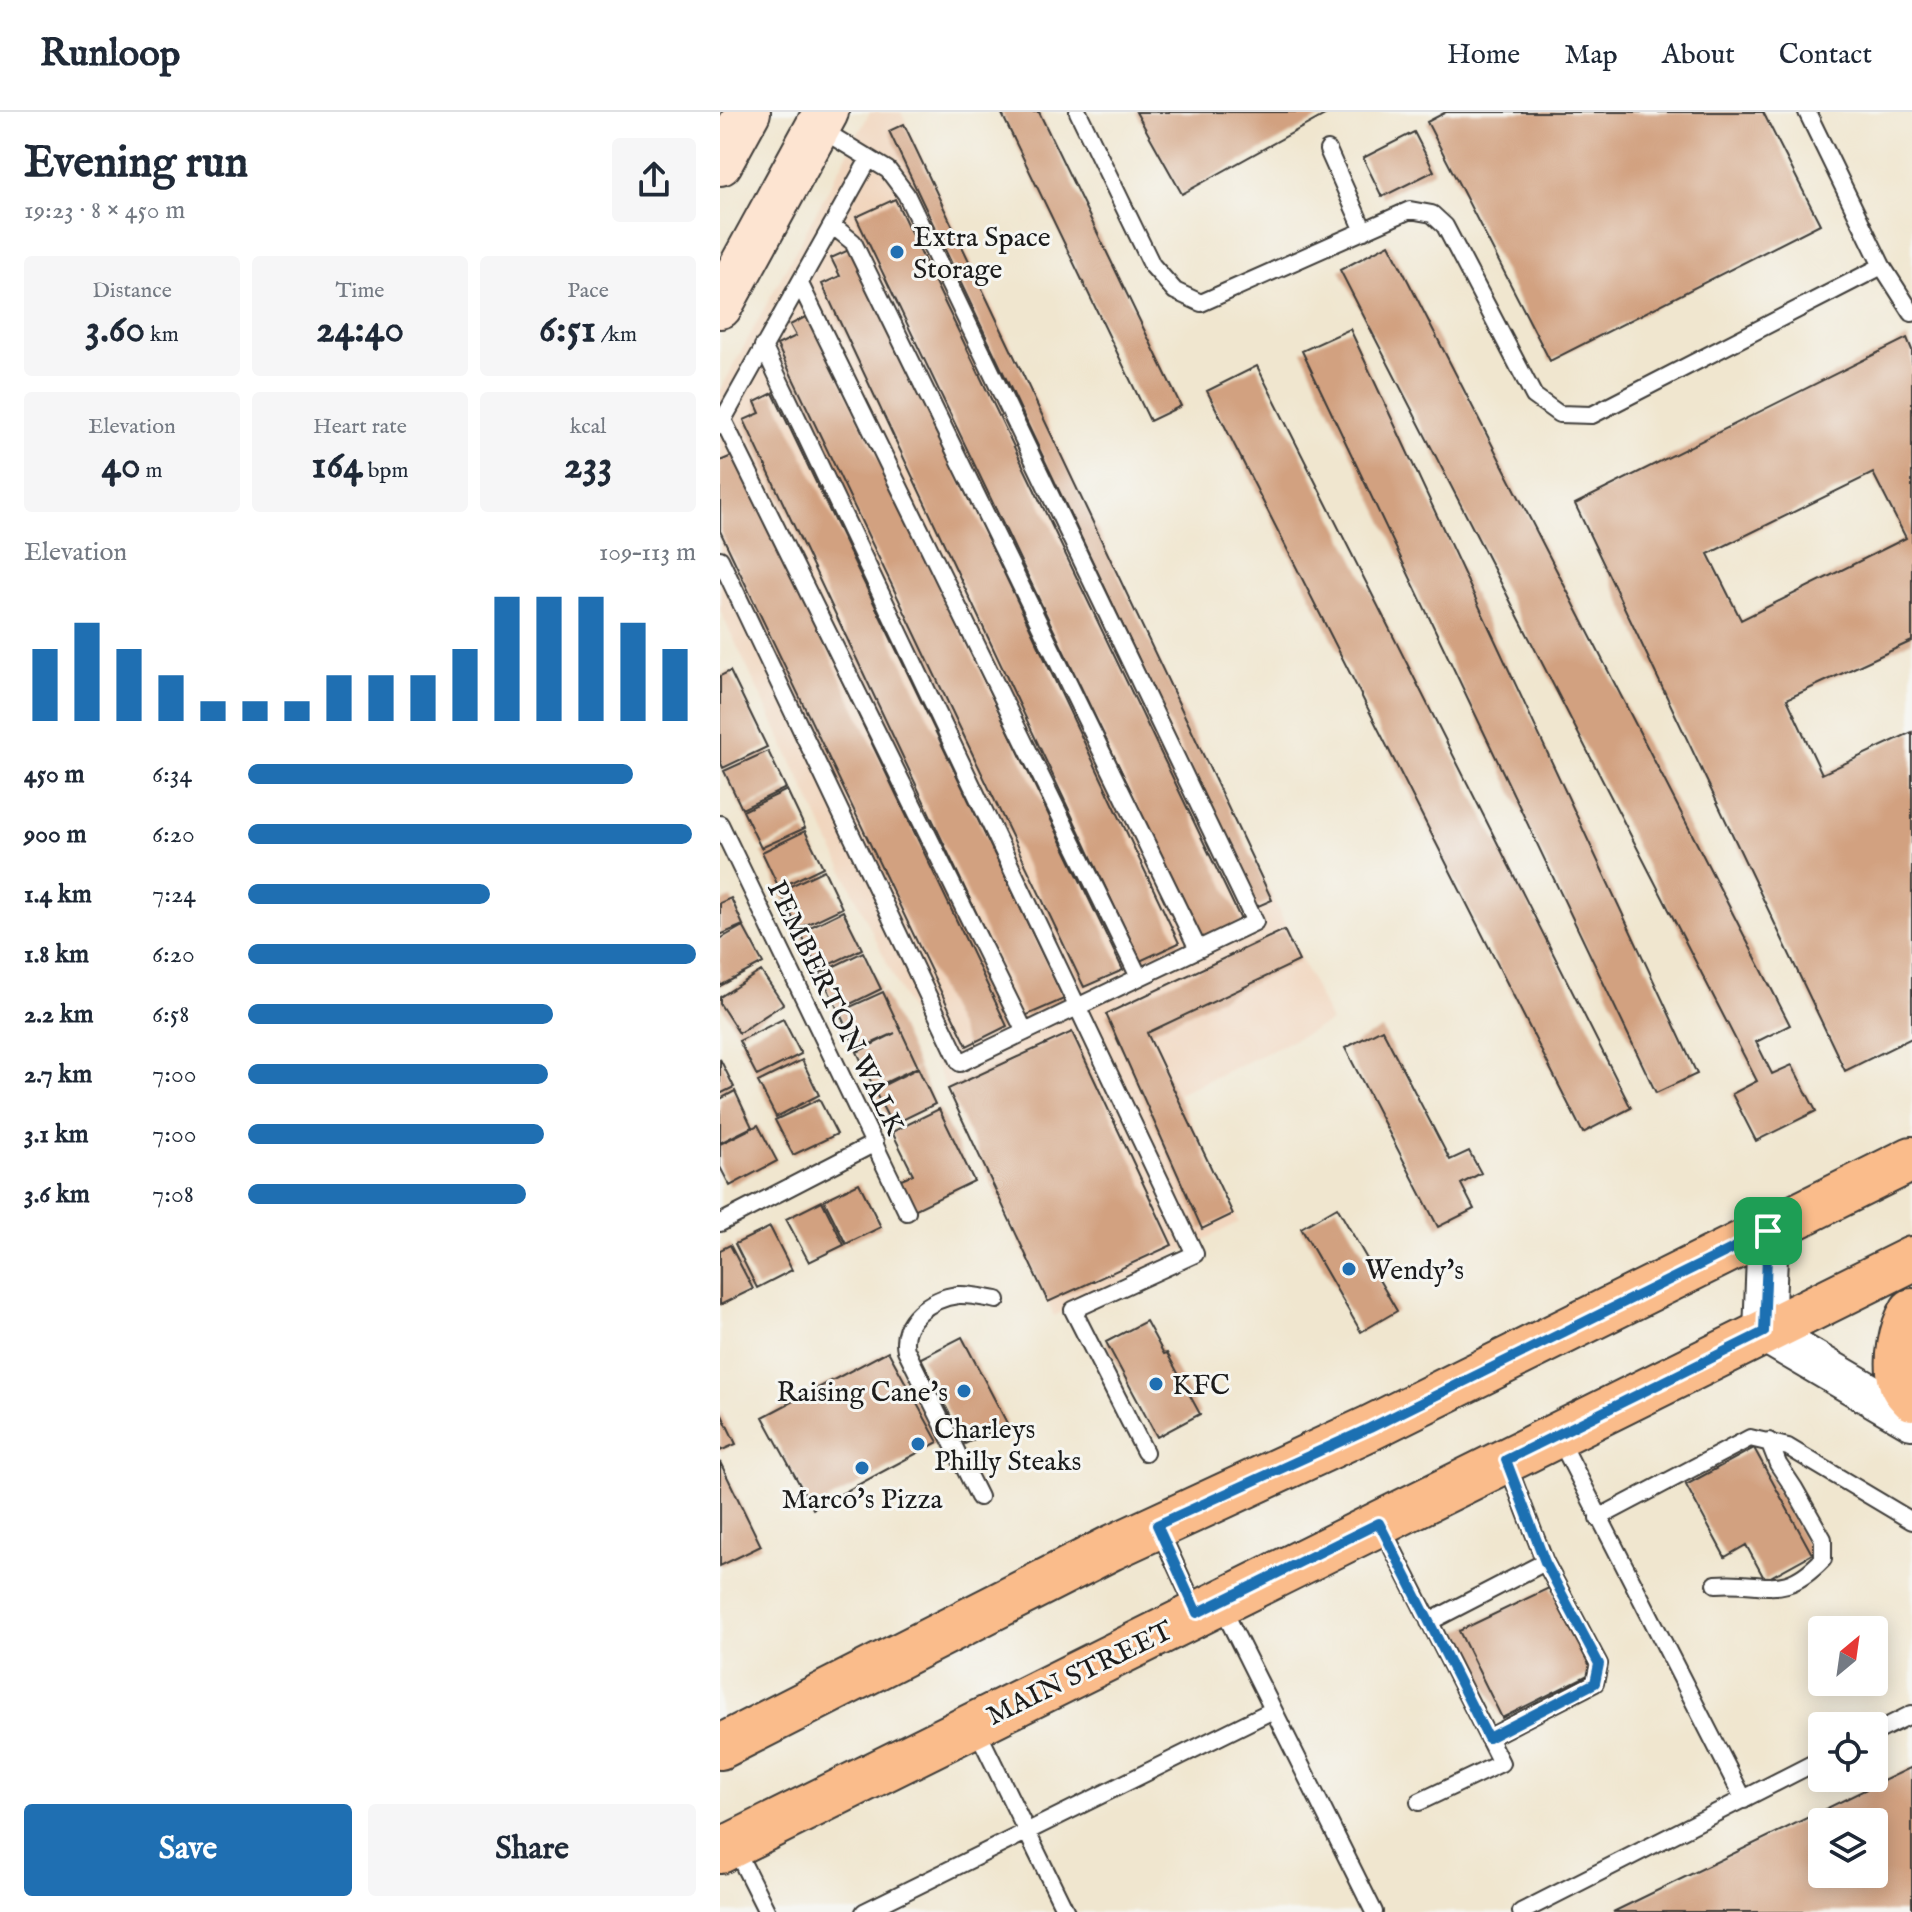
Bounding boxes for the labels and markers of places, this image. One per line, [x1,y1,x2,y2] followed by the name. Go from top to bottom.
[913,221,1051,288] place label: Extra Space Storage
[888,243,906,261] marker: Extra Space Storage
[1734,1197,1802,1265] pin
[1365,1254,1464,1289] place label: Wendy's
[1340,1260,1358,1278] marker: Wendy's
[1172,1369,1230,1404] place label: KFC
[1147,1375,1165,1393] marker: KFC
[776,1376,948,1411] place label: Raising Cane's
[955,1382,973,1400] marker: Raising Cane's
[934,1413,1081,1480] place label: Charleys Philly Steaks
[909,1435,927,1453] marker: Charleys Philly Steaks
[853,1459,871,1477] marker: Marco's Pizza
[782,1483,943,1518] place label: Marco's Pizza

